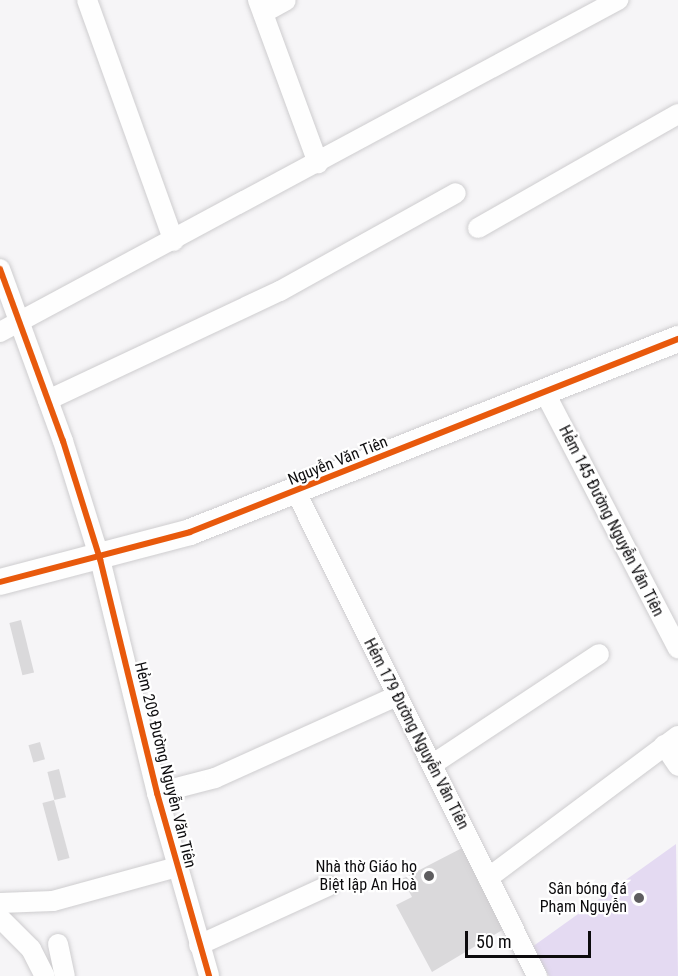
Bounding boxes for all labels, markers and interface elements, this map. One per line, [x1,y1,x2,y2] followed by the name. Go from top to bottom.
[554,422,668,620] street label: Hẻm 145 Đường Nguyễn Văn Tiên
[285,432,391,490] street label: Nguyễn Văn Tiên
[359,635,473,833] street label: Hẻm 179 Đường Nguyễn Văn Tiên
[130,660,200,870] street label: Hẻm 209 Đường Nguyễn Văn Tiên
[316,857,417,895] place label: Nhà thờ Giáo họ Biệt lập An Hoà
[422,869,436,883] marker: Nhà thờ Giáo họ Biệt lập An Hoà
[540,879,627,917] place label: Sân bóng đá Phạm Nguyễn
[632,891,646,905] marker: Sân bóng đá Phạm Nguyễn
[468,919,594,957] scale bar
[476,931,511,952] text: 50 m

